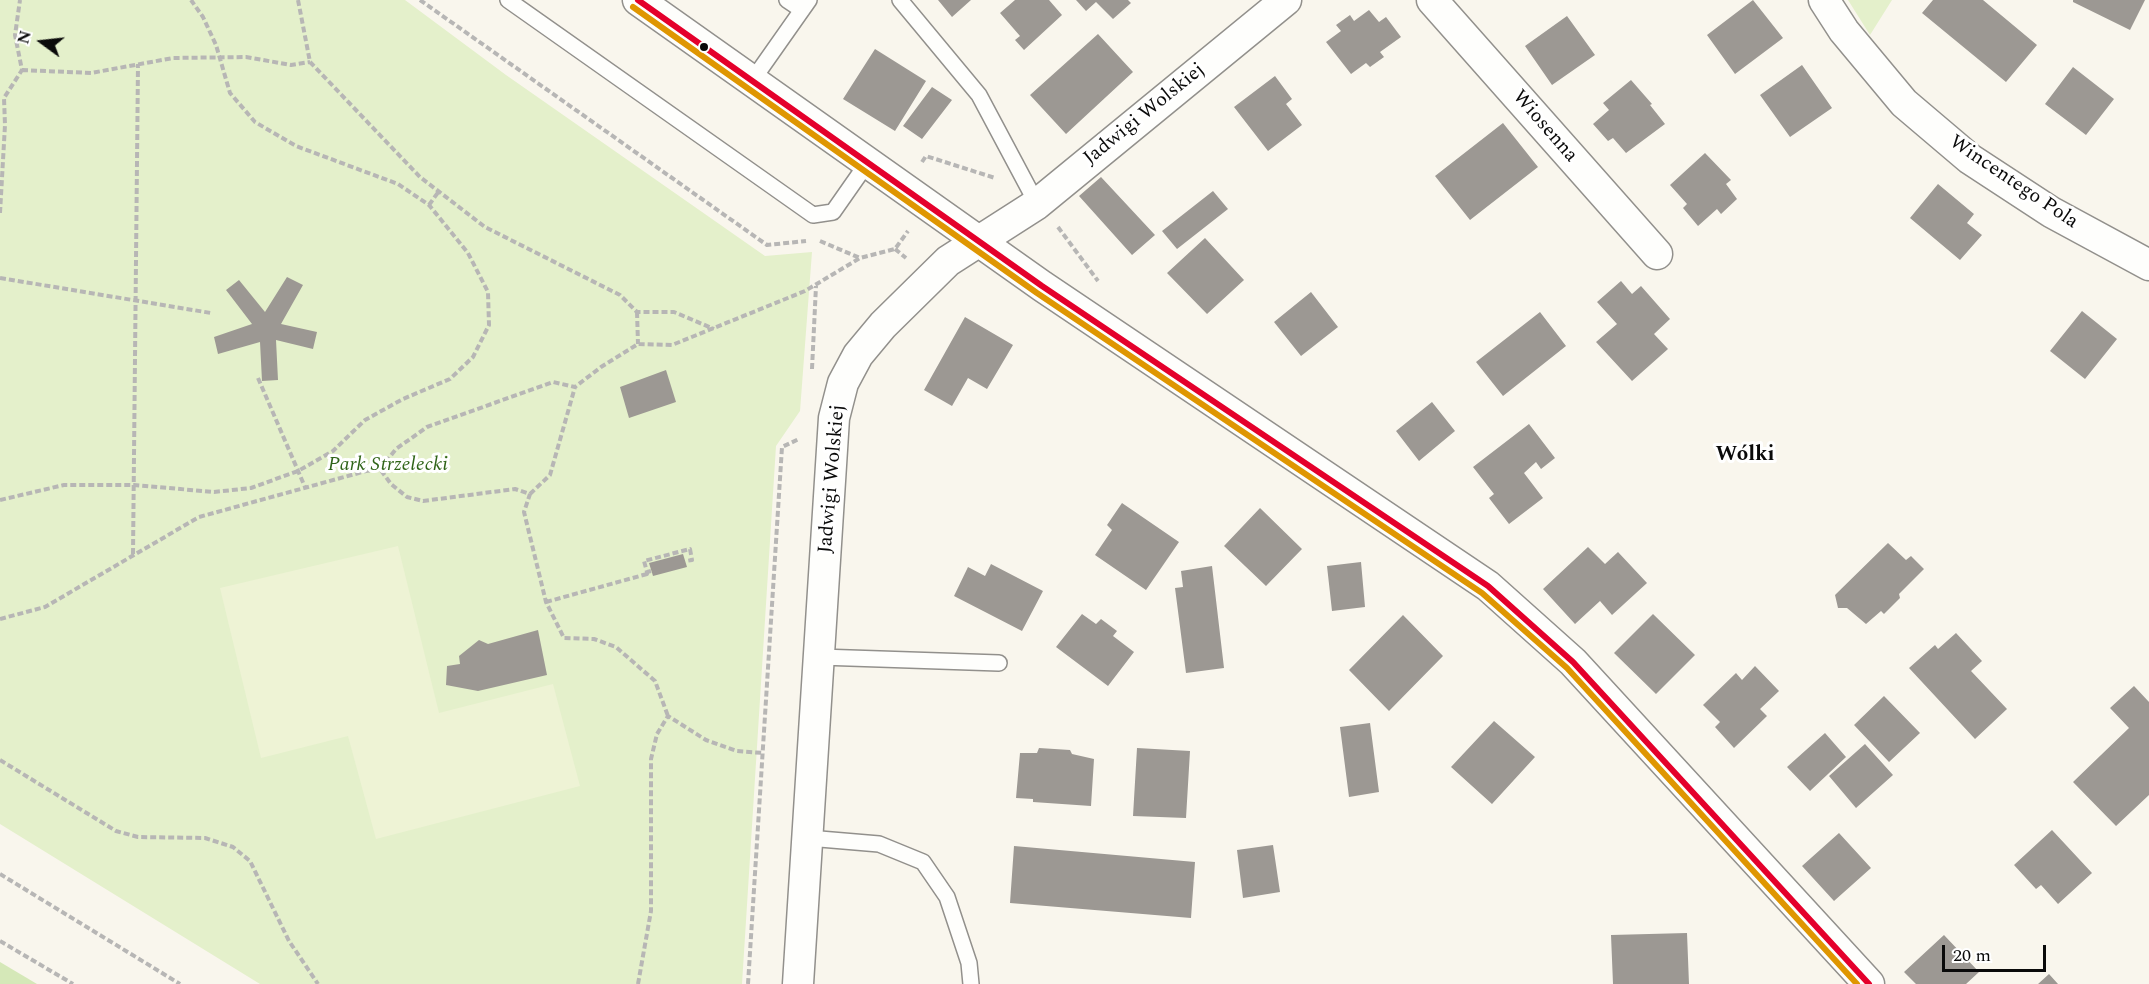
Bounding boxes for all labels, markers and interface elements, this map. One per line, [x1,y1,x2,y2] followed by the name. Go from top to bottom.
[12,12,72,72] north arrow
[11,28,38,47] text: N
[698,41,710,53] unlabelled marker
[1079,59,1211,171] street label: Jadwigi Wolskiej
[1506,86,1582,168] street label: Wiosenna
[1944,131,2082,235] street label: Wincentego Pola
[815,404,851,554] street label: Jadwigi Wolskiej
[1715,443,1775,469] district label: Wólki
[328,454,448,478] park label: Park Strzelecki
[1945,933,2048,971] scale bar
[1953,942,1991,969] text: 20 m

